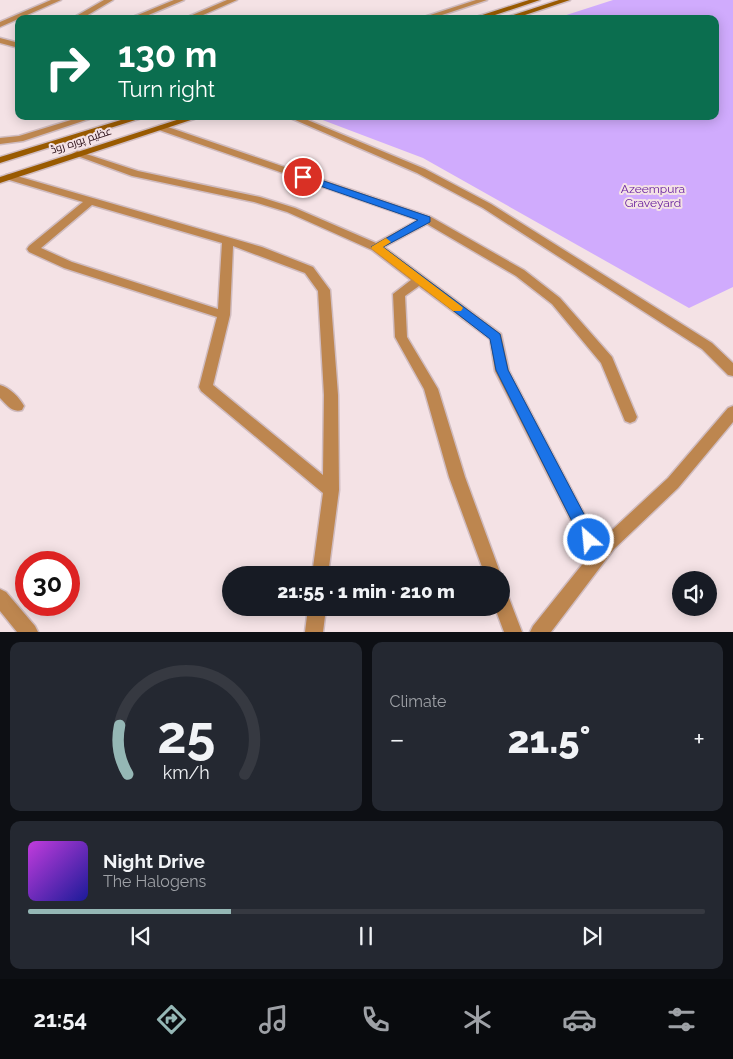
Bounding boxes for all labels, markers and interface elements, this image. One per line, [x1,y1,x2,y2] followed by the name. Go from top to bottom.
[118,34,217,75] text: 130 m
[35,35,100,100] icon: right
[118,76,215,102] text: Turn right
[49,124,114,157] street label: عظیم پورہ روڈ
[282,156,324,198] pin
[289,163,317,191] icon: arrive
[621,182,685,210] park label: Azeempura Graveyard
[562,513,614,565] position arrow
[15,551,80,616] speed limit sign: 30
[672,571,717,616] map controls
[672,571,717,616] button: sound
[277,580,455,602] text: 21:55 · 1 min · 210 m
[390,692,446,711] text: Climate
[157,704,215,765] text: 25
[507,717,591,762] text: 21.5°
[390,723,405,756] text: −
[693,723,705,756] text: +
[162,762,209,783] text: km/h
[103,850,205,872] text: Night Drive
[103,872,206,891] text: The Halogens
[127,922,155,950] icon: previous
[352,922,380,950] icon: pause
[578,922,606,950] icon: next
[154,1002,189,1037] icon: directions
[256,1002,291,1037] icon: music
[358,1002,393,1037] icon: phone
[460,1002,495,1037] icon: climate
[562,1002,597,1037] icon: car
[664,1002,699,1037] icon: filters
[34,1006,87,1032] text: 21:54

